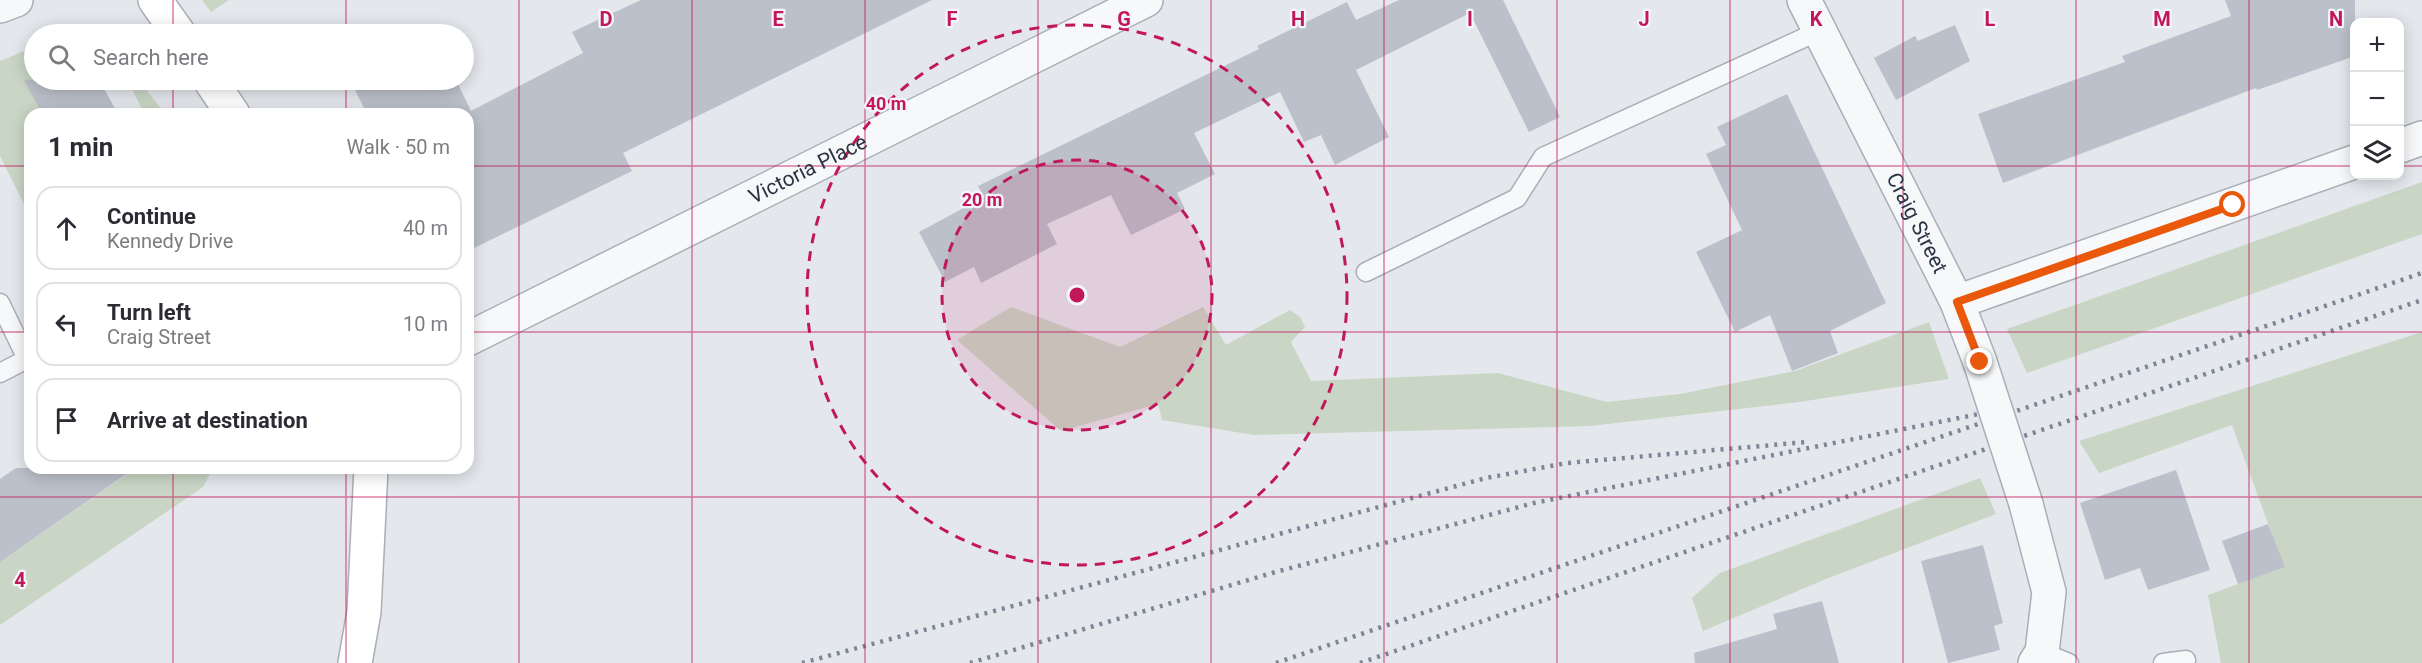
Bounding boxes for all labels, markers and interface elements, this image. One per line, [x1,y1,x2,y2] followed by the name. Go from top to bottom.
[600,7,613,31] text: D
[772,7,784,31] text: E
[947,7,958,31] text: F
[1117,7,1131,31] text: G
[1291,7,1305,31] text: H
[1467,7,1473,31] text: I
[1638,7,1650,31] text: J
[1810,7,1823,31] text: K
[1985,7,1996,31] text: L
[2153,7,2171,31] text: M
[2329,7,2343,31] text: N
[2350,18,2404,180] map controls
[2350,18,2404,72] button: +
[24,24,474,90] search box
[45,41,78,74] icon: search
[93,45,209,70] text: Search here
[2350,72,2404,126] button: −
[866,93,906,114] text: 40 m
[2350,126,2404,180] button: layers
[745,129,871,209] street label: Victoria Place
[48,132,113,162] text: 1 min
[347,135,450,159] text: Walk · 50 m
[1882,169,1952,277] street label: Craig Street
[962,189,1002,210] text: 20 m
[2219,191,2245,217] route start
[107,204,196,229] text: Continue
[50,212,83,245] icon: ahead
[403,216,448,240] text: 40 m
[107,229,233,253] text: Kennedy Drive
[1067,285,1087,305] centre of rings
[107,300,191,325] text: Turn left
[50,308,83,341] icon: left
[403,312,448,336] text: 10 m
[107,325,211,349] text: Craig Street
[1966,348,1992,374] route end
[50,404,83,437] icon: arrive
[107,408,308,433] text: Arrive at destination
[14,568,26,592] text: 4

